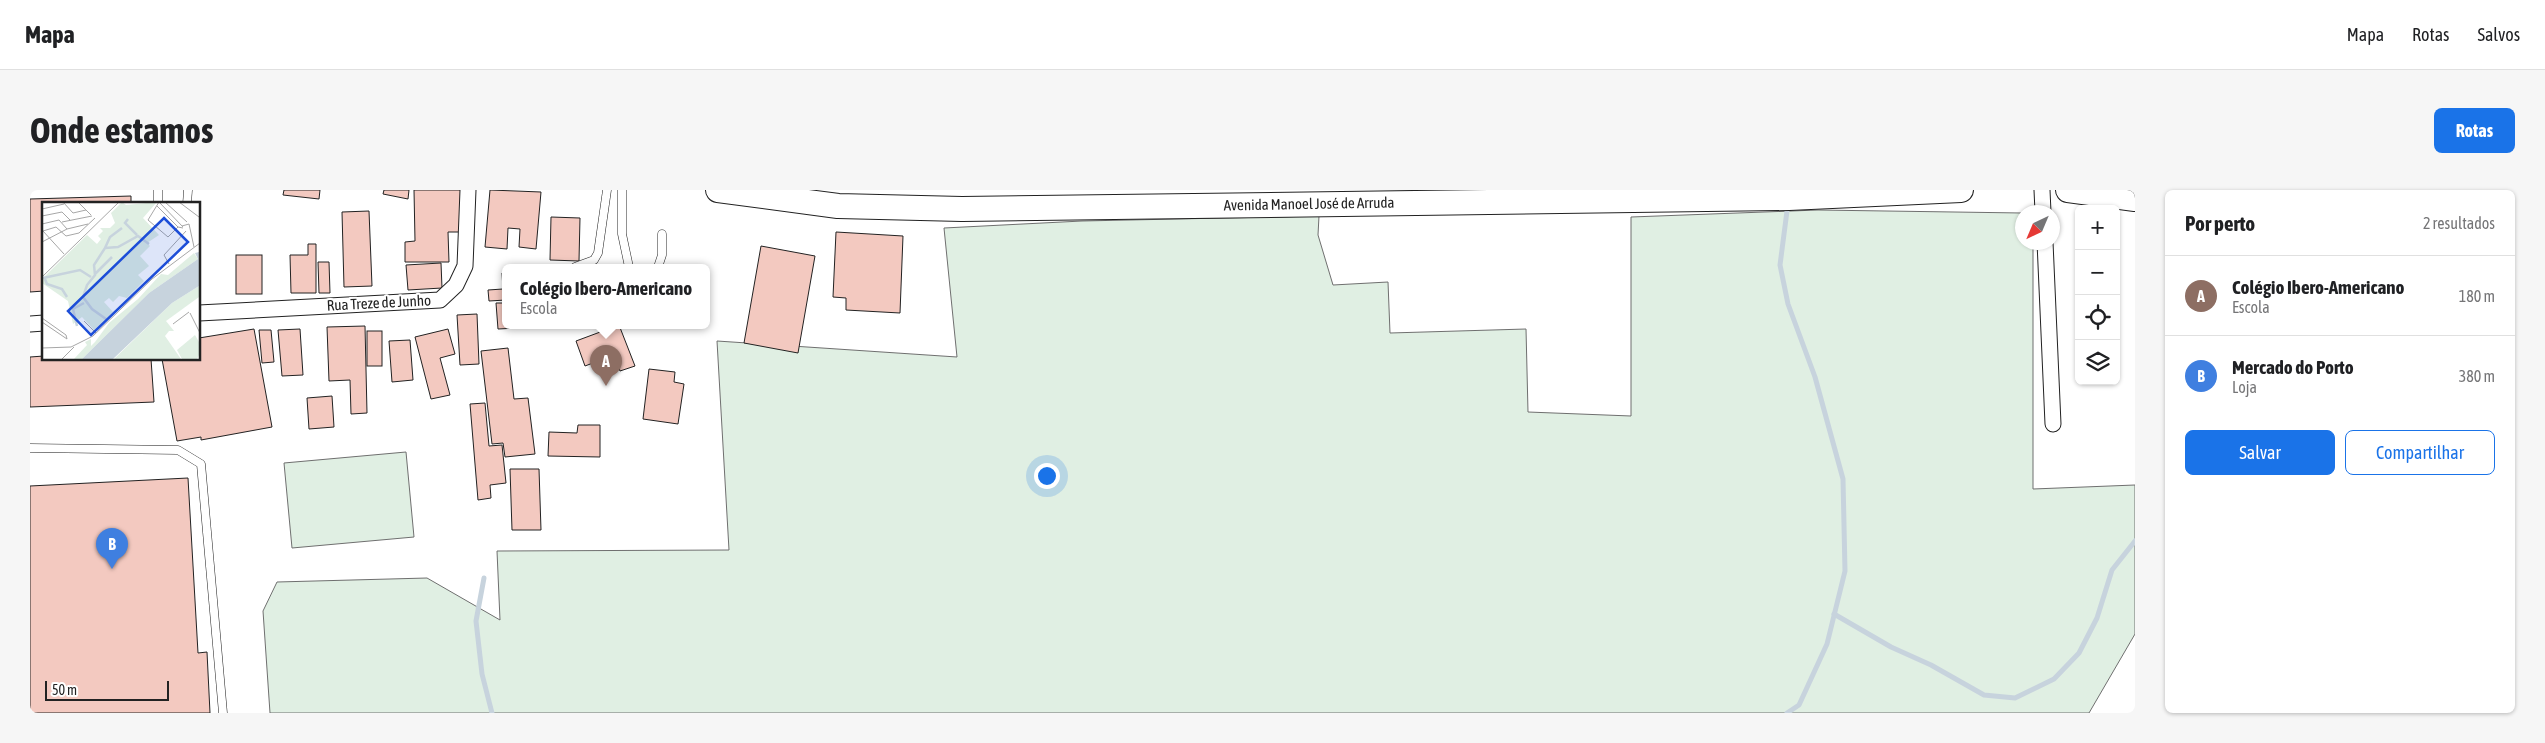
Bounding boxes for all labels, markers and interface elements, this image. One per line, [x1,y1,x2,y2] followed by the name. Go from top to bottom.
[25,21,75,48] text: Mapa
[2347,24,2384,45] text: Mapa
[2412,24,2449,45] text: Rotas
[2477,24,2520,45] text: Salvos
[2434,108,2515,153] button: Rotas
[30,110,213,150] text: Onde estamos
[1223,194,1395,213] street label: Avenida Manoel José de Arruda
[42,202,200,360] inset map
[2015,205,2060,250] north arrow
[2075,205,2120,385] map controls
[2075,205,2120,250] button: +
[2185,211,2255,235] text: Por perto
[2423,214,2495,232] text: 2 resultados
[2075,250,2120,295] button: −
[502,264,710,329] popup
[2232,276,2404,298] text: Colégio Ibero-Americano
[520,277,692,299] text: Colégio Ibero-Americano
[2197,287,2205,305] text: A
[2459,287,2495,305] text: 180 m
[326,291,432,314] street label: Rua Treze de Junho
[2075,295,2120,340] button: locate
[2232,298,2270,316] text: Escola
[520,299,557,317] text: Escola
[2075,340,2120,385] button: layers
[590,345,622,386] pin: A
[2232,356,2354,378] text: Mercado do Porto
[2197,367,2205,385] text: B
[2459,367,2495,385] text: 380 m
[2232,378,2257,396] text: Loja
[2185,430,2335,475] button: Salvar
[2345,430,2495,475] button: Compartilhar
[1034,463,1060,489] your location
[96,528,128,569] pin: B
[45,678,169,701] scale bar
[52,682,77,698] text: 50 m

